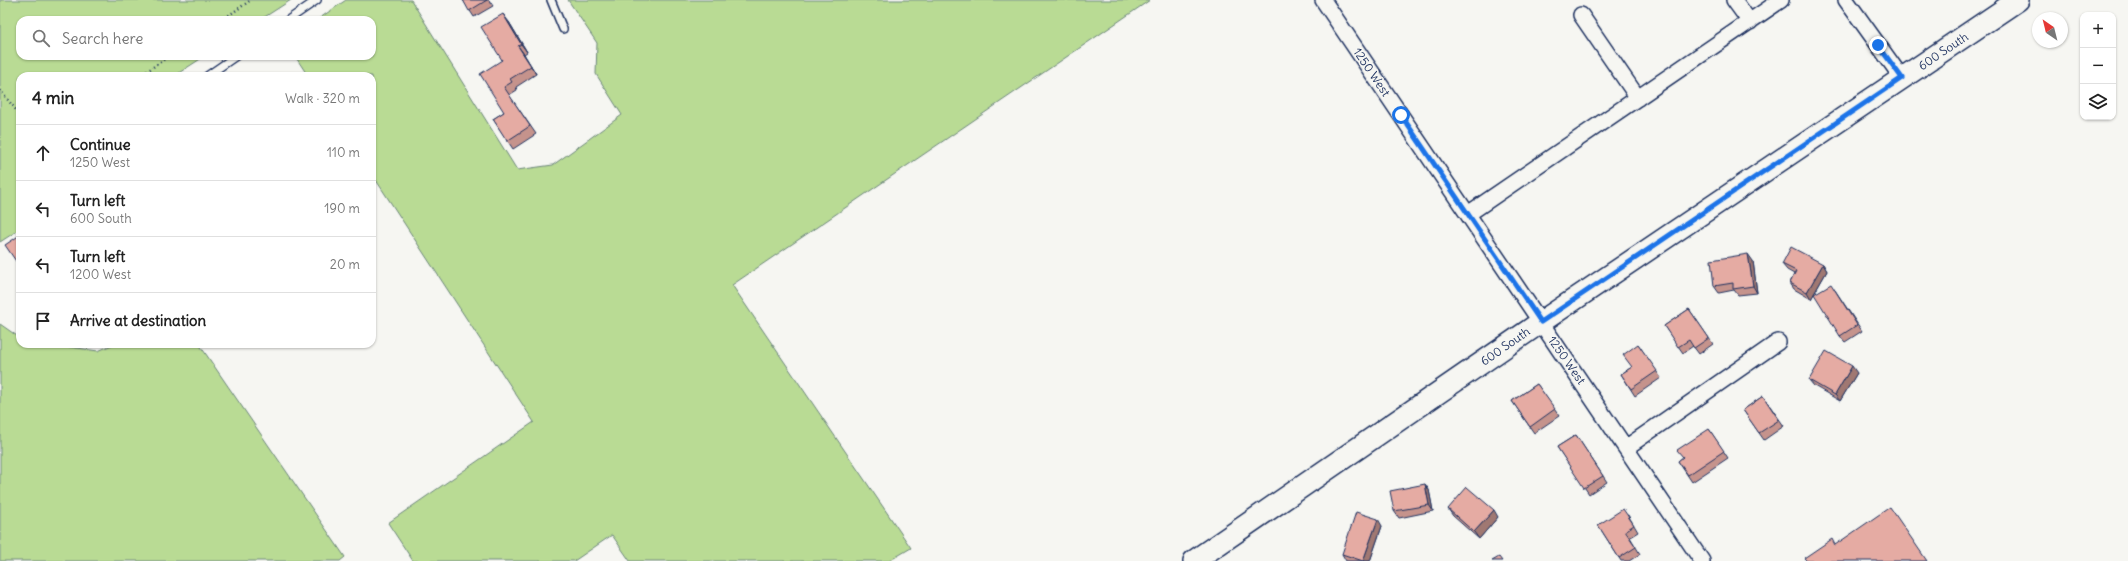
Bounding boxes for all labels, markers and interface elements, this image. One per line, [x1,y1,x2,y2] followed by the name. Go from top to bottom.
[2032,12,2068,48] north arrow
[2080,12,2116,120] map controls
[2080,12,2116,48] button: +
[16,16,376,60] search box
[30,27,52,49] icon: search
[62,29,143,48] text: Search here
[1915,29,1971,73] street label: 600 South
[1869,36,1887,54] route end
[1350,45,1394,99] street label: 1250 West
[2080,48,2116,84] button: −
[2080,84,2116,120] button: layers
[32,87,74,109] text: 4 min
[285,90,360,107] text: Walk · 320 m
[1392,106,1410,124] route start
[70,135,131,154] text: Continue
[32,142,54,164] icon: ahead
[327,144,360,161] text: 110 m
[70,154,130,171] text: 1250 West
[70,191,125,210] text: Turn left
[32,198,54,220] icon: left
[324,200,360,217] text: 190 m
[70,210,132,227] text: 600 South
[70,247,125,266] text: Turn left
[32,254,54,276] icon: left
[330,256,360,273] text: 20 m
[70,266,131,283] text: 1200 West
[32,310,54,332] icon: arrive
[70,311,206,330] text: Arrive at destination
[1477,323,1533,368] street label: 600 South
[1545,333,1589,387] street label: 1250 West

